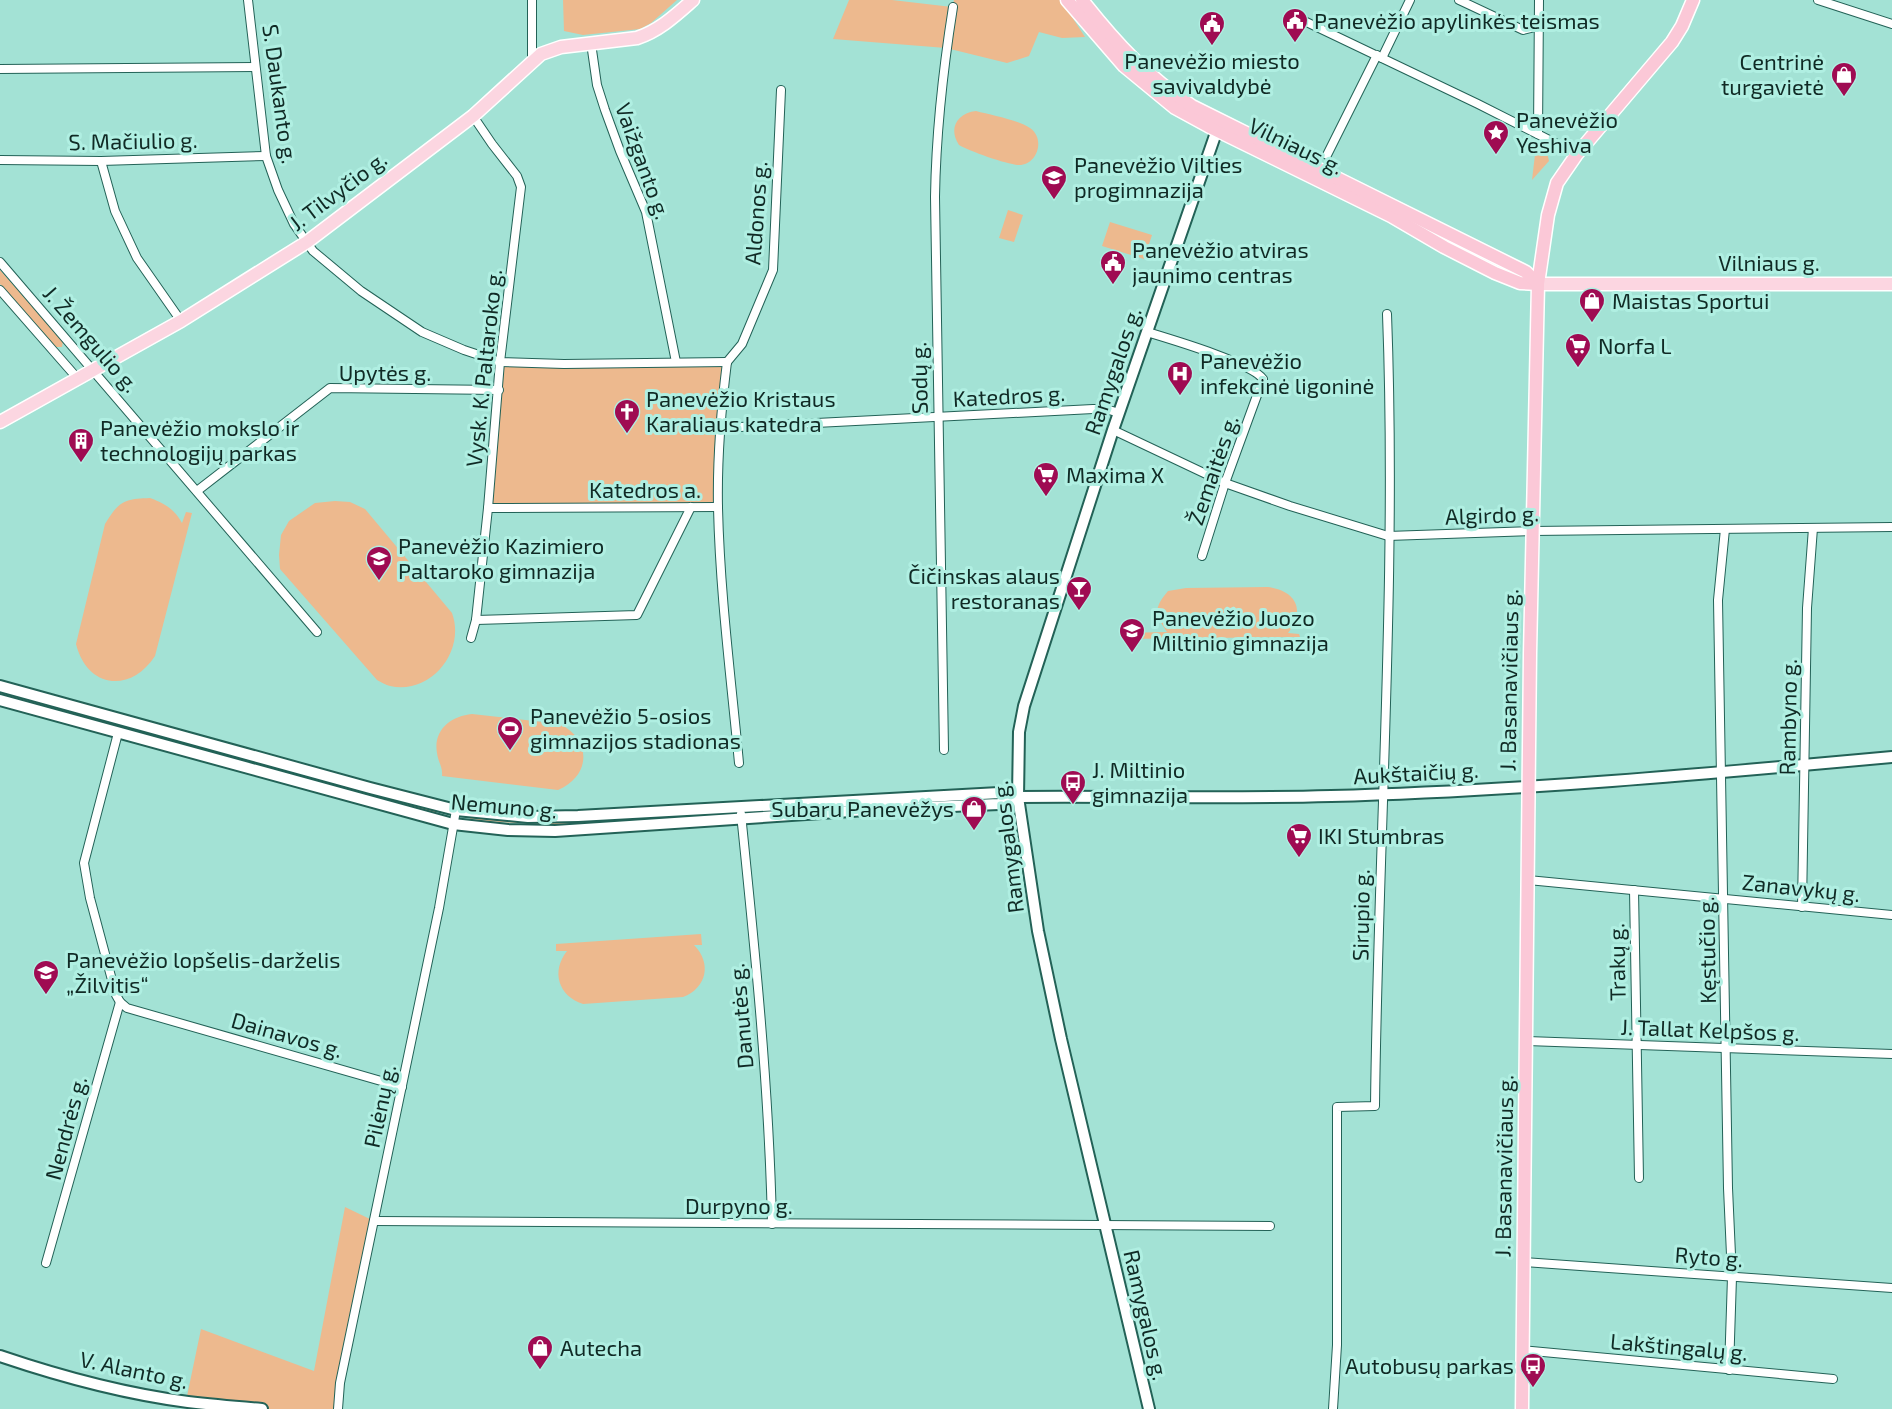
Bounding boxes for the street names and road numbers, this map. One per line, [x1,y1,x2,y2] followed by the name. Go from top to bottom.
[258,22,304,165] street label: S. Daukanto g.
[611,99,677,222] street label: Vaižganto g.
[1245,111,1348,179] street label: Vilniaus g.
[68,126,198,154] street label: S. Mačiulio g.
[284,145,391,235] street label: J. Tilvyčio g.
[738,160,772,266] street label: Aldonos g.
[1718,249,1820,275] street label: Vilniaus g.
[460,268,506,468] street label: Vysk. K. Paltaroko g.
[38,280,145,397] street label: J. Žemgulio g.
[1078,303,1146,438] street label: Ramygalos g.
[904,342,932,414] street label: Sodų g.
[339,359,431,385] street label: Upytės g.
[952,379,1066,411] street label: Katedros g.
[1181,411,1243,528] street label: Žemaitės g.
[589,476,701,502] street label: Katedros a.
[1445,499,1539,529] street label: Algirdo g.
[1493,588,1523,772] street label: J. Basanavičiaus g.
[1773,659,1801,775] street label: Rambyno g.
[1353,756,1479,788] street label: Aukštaičių g.
[986,779,1028,915] street label: Ramygalos g.
[450,787,558,823] street label: Nemuno g.
[1741,868,1861,906] street label: Zanavykų g.
[1346,869,1374,961] street label: Sirupio g.
[1692,896,1720,1004] street label: Kęstučio g.
[1602,923,1630,1001] street label: Trakų g.
[722,962,758,1070] street label: Danutės g.
[229,1006,346,1062] street label: Dainavos g.
[1620,1013,1800,1045] street label: J. Tallat Kelpšos g.
[358,1062,401,1150] street label: Pilėnų g.
[39,1073,91,1183] street label: Nendrės g.
[1488,1074,1518,1258] street label: J. Basanavičiaus g.
[685,1192,793,1218] street label: Durpyno g.
[1674,1241,1744,1271] street label: Ryto g.
[1119,1247,1175,1383] street label: Ramygalos g.
[1609,1327,1749,1365] street label: Lakštingalų g.
[78,1345,191,1393] street label: V. Alanto g.

